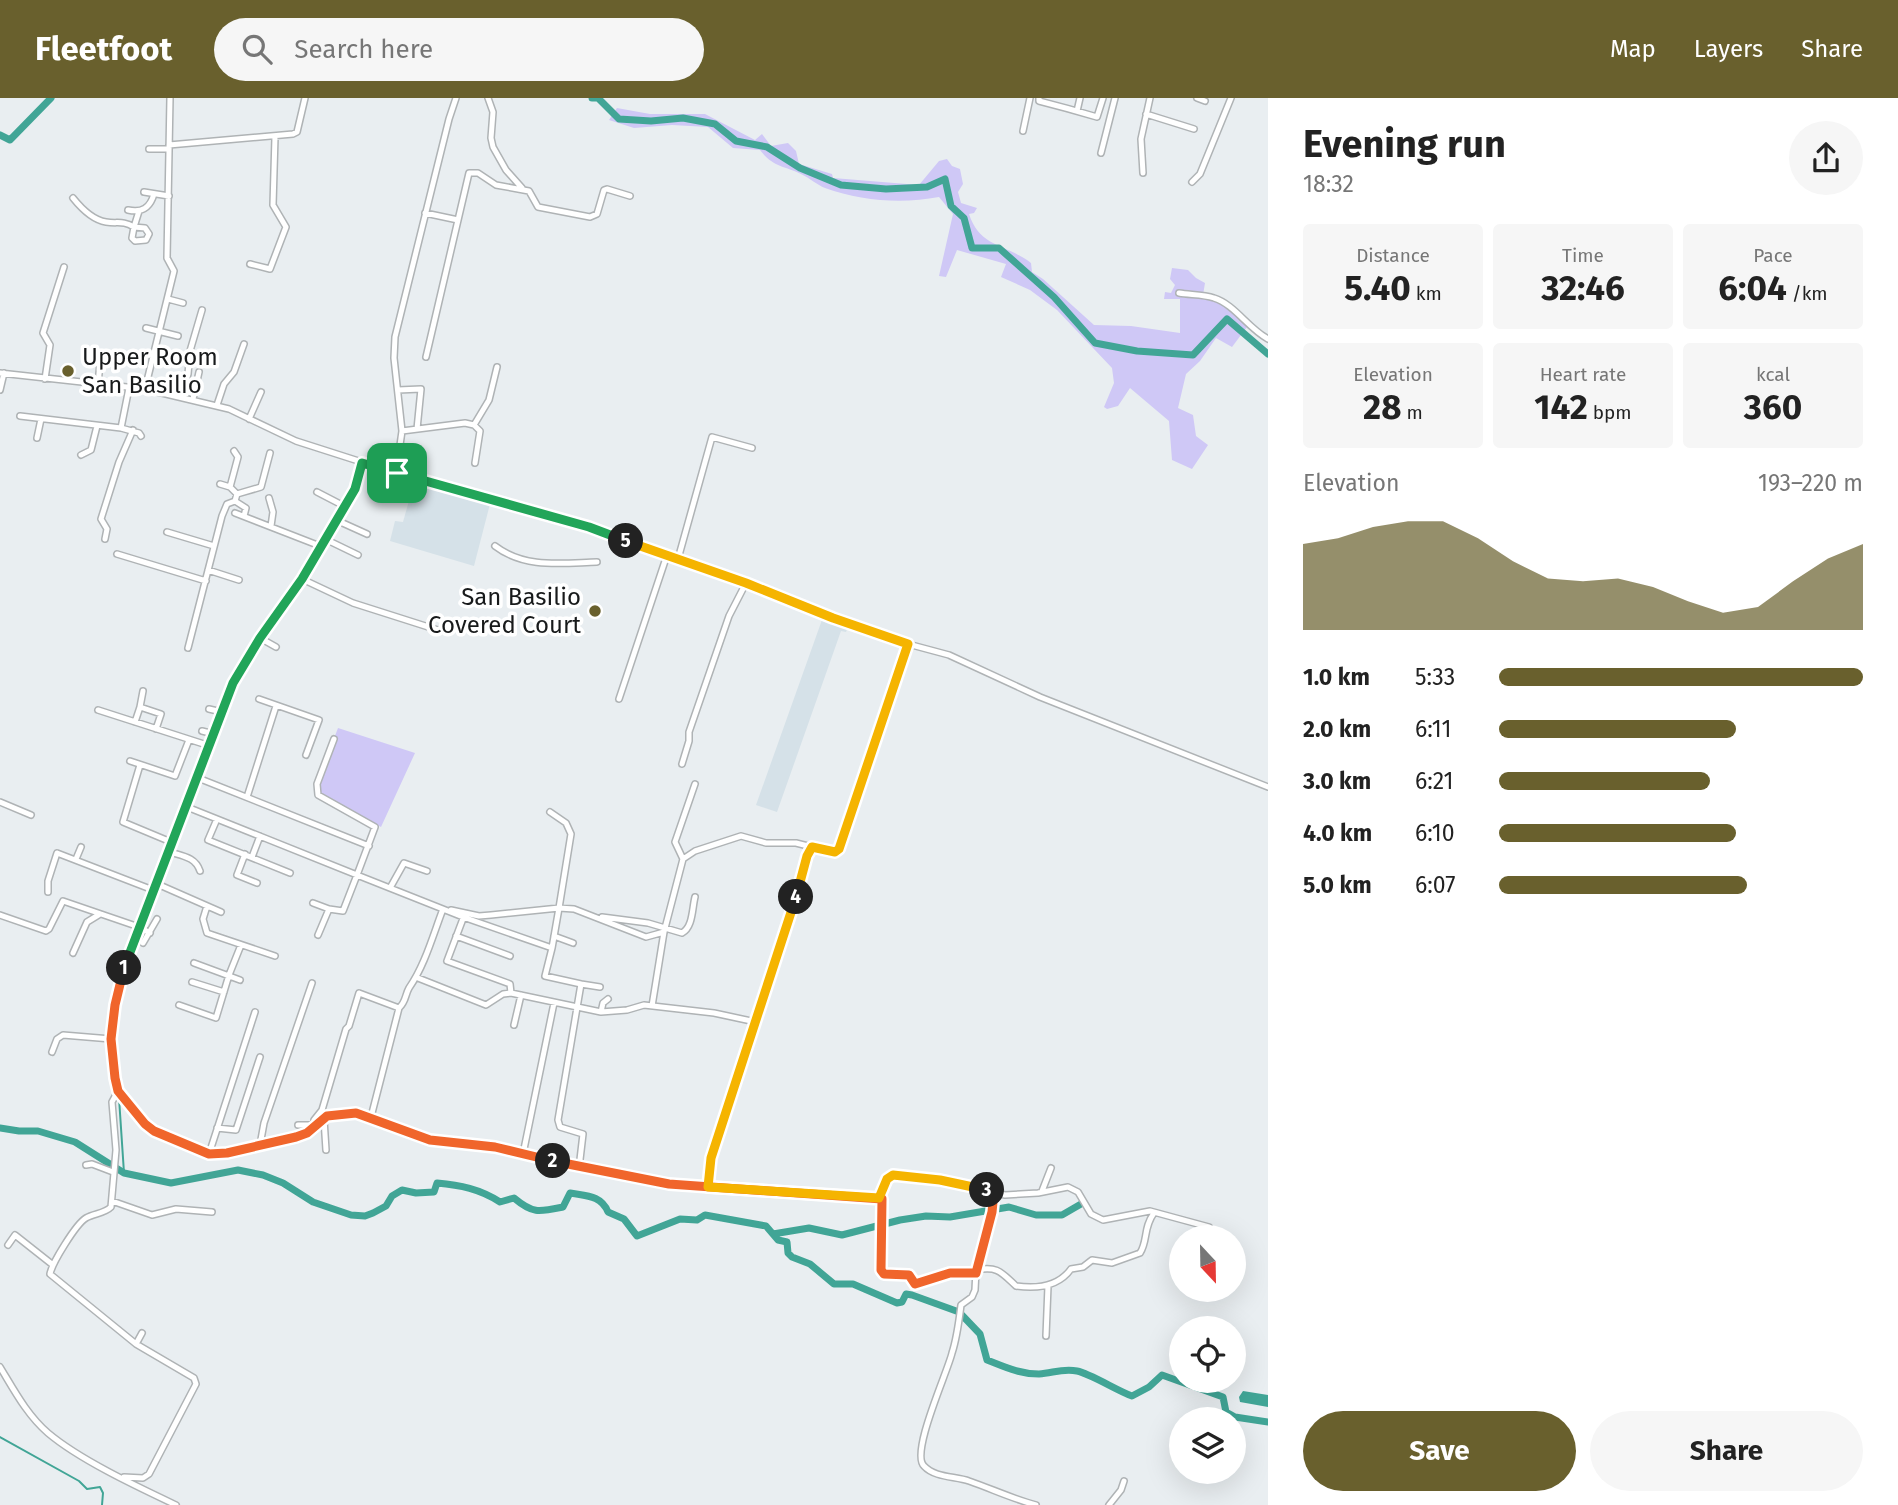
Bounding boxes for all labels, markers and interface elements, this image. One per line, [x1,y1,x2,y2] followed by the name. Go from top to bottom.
[214,18,704,81] search box
[35,29,172,69] text: Fleetfoot
[238,30,276,68] icon: search
[294,34,433,65] text: Search here
[1610,35,1656,63] text: Map
[1694,35,1763,63] text: Layers
[1801,35,1863,63] text: Share
[1303,121,1506,167] text: Evening run
[1789,121,1863,195] button: share
[1303,170,1354,198] text: 18:32
[1356,244,1430,267] text: Distance
[1562,244,1604,267] text: Time
[1753,244,1793,267] text: Pace
[1344,267,1411,309] text: 5.40
[1541,267,1625,309] text: 32:46
[1718,267,1787,309] text: 6:04
[1411,282,1442,305] text: km
[1787,282,1828,305] text: /km
[82,343,218,399] place label: Upper Room San Basilio
[60,363,76,379] marker: Upper Room San Basilio
[1353,363,1433,386] text: Elevation
[1540,363,1626,386] text: Heart rate
[1756,363,1790,386] text: kcal
[1363,386,1402,428] text: 28
[1534,386,1588,428] text: 142
[1744,386,1802,428] text: 360
[1402,401,1423,424] text: m
[1588,401,1632,424] text: bpm
[367,443,427,503] pin
[378,454,416,492] icon: arrive
[1303,469,1399,497] text: Elevation
[1758,469,1863,497] text: 193–220 m
[608,524,644,558] pin: 5
[620,529,631,552] text: 5
[428,583,581,639] place label: San Basilio Covered Court
[587,603,603,619] marker: San Basilio Covered Court
[1303,663,1370,691] text: 1.0 km
[1415,663,1455,691] text: 5:33
[1303,715,1371,743] text: 2.0 km
[1415,715,1451,743] text: 6:11
[1303,767,1371,795] text: 3.0 km
[1415,767,1454,795] text: 6:21
[1303,819,1372,847] text: 4.0 km
[1415,819,1455,847] text: 6:10
[1303,871,1372,899] text: 5.0 km
[1415,871,1455,899] text: 6:07
[778,880,814,914] pin: 4
[790,885,801,908] text: 4
[106,950,142,986] pin: 1
[119,956,128,979] text: 1
[536,1144,570,1178] pin: 2
[548,1149,557,1172] text: 2
[970,1172,1004,1208] pin: 3
[982,1178,991,1201] text: 3
[1169,1225,1246,1302] north arrow
[1169,1225,1246,1484] map controls
[1169,1316,1246,1393] button: locate
[1169,1407,1246,1484] button: layers
[1303,1411,1576,1491] button: Save
[1590,1411,1863,1491] button: Share

